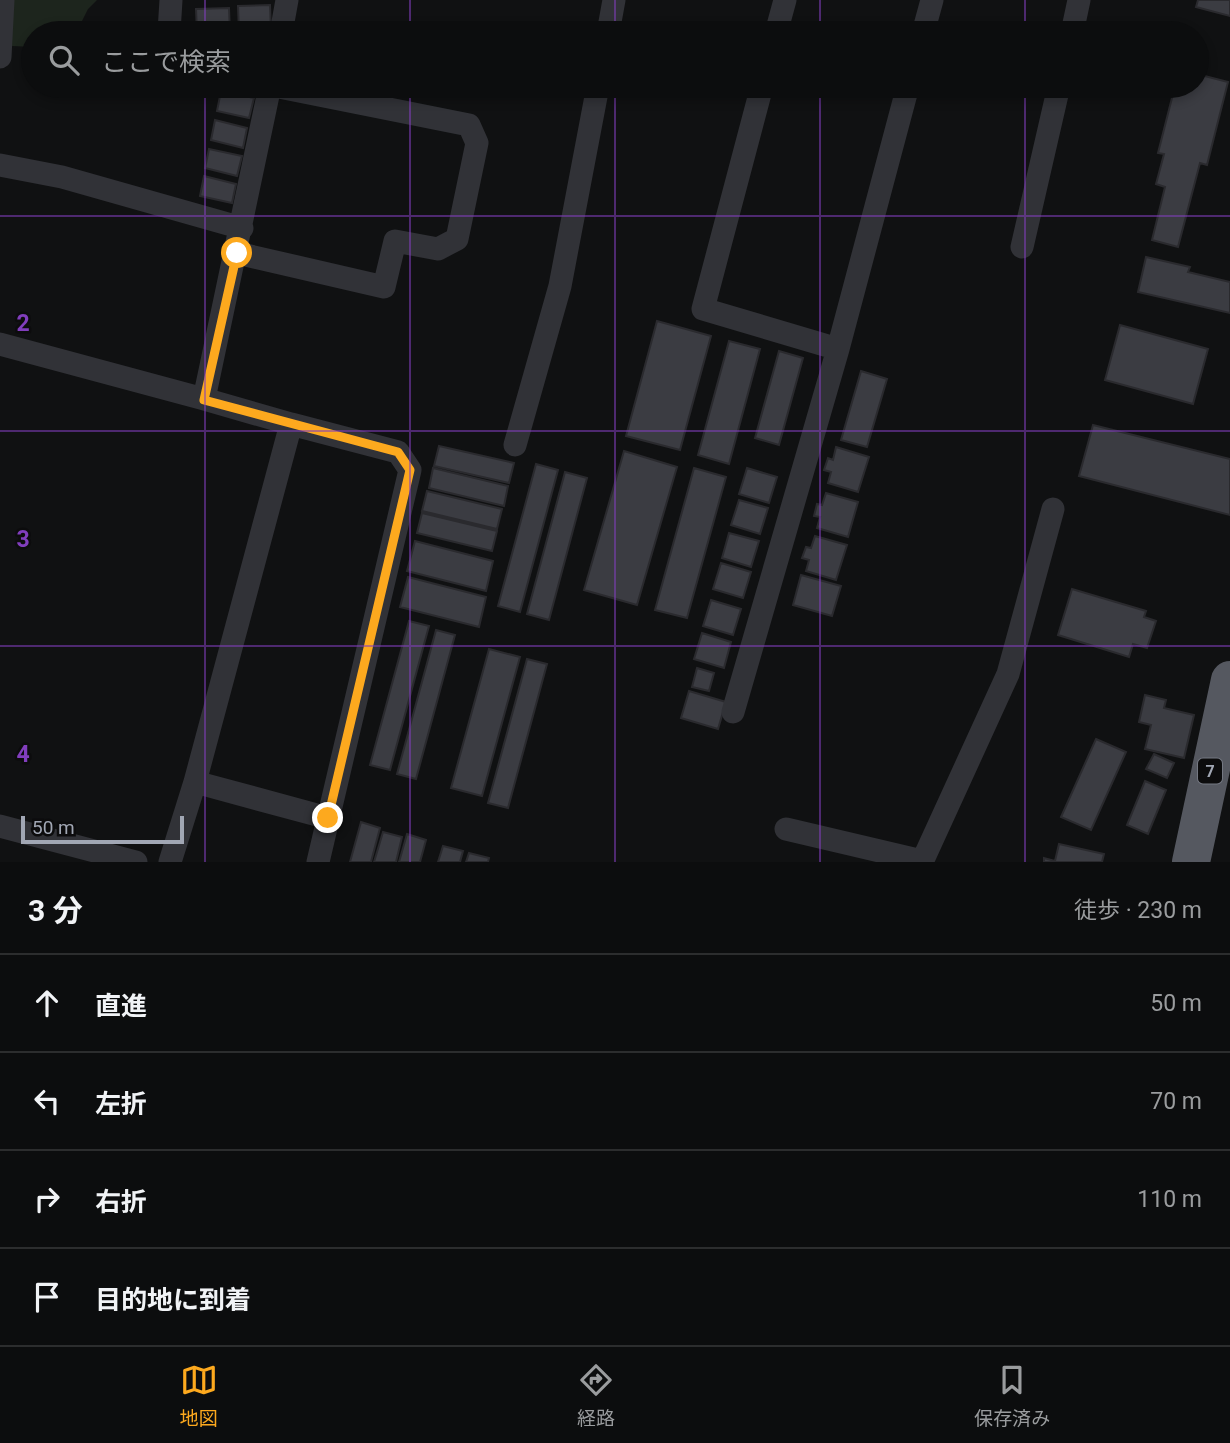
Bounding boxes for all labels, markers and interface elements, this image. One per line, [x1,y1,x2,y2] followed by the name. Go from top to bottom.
[21,21,1209,98] search box
[45,41,83,79] icon: search
[101,47,231,77] text: ここで検索
[221,237,252,268] route start
[16,310,30,337] text: 2
[16,526,30,553] text: 3
[16,741,30,768] text: 4
[1198,758,1222,784] road number: 7
[312,802,343,833] route end
[21,813,184,845] scale bar
[32,816,75,839] text: 50 m
[28,893,83,928] text: 3 分
[1074,897,1202,924] text: 徒歩 · 230 m
[28,984,66,1022] icon: ahead
[1150,990,1202,1017] text: 50 m
[95,991,147,1021] text: 直進
[28,1082,66,1120] icon: left
[1150,1088,1202,1115] text: 70 m
[95,1089,147,1119] text: 左折
[28,1180,66,1218] icon: right
[1137,1186,1202,1213] text: 110 m
[95,1187,147,1217] text: 右折
[28,1278,66,1316] icon: arrive
[95,1285,251,1315] text: 目的地に到着
[180,1361,218,1430] tab: 地図
[577,1361,615,1430] tab: 経路
[974,1361,1050,1430] tab: 保存済み

